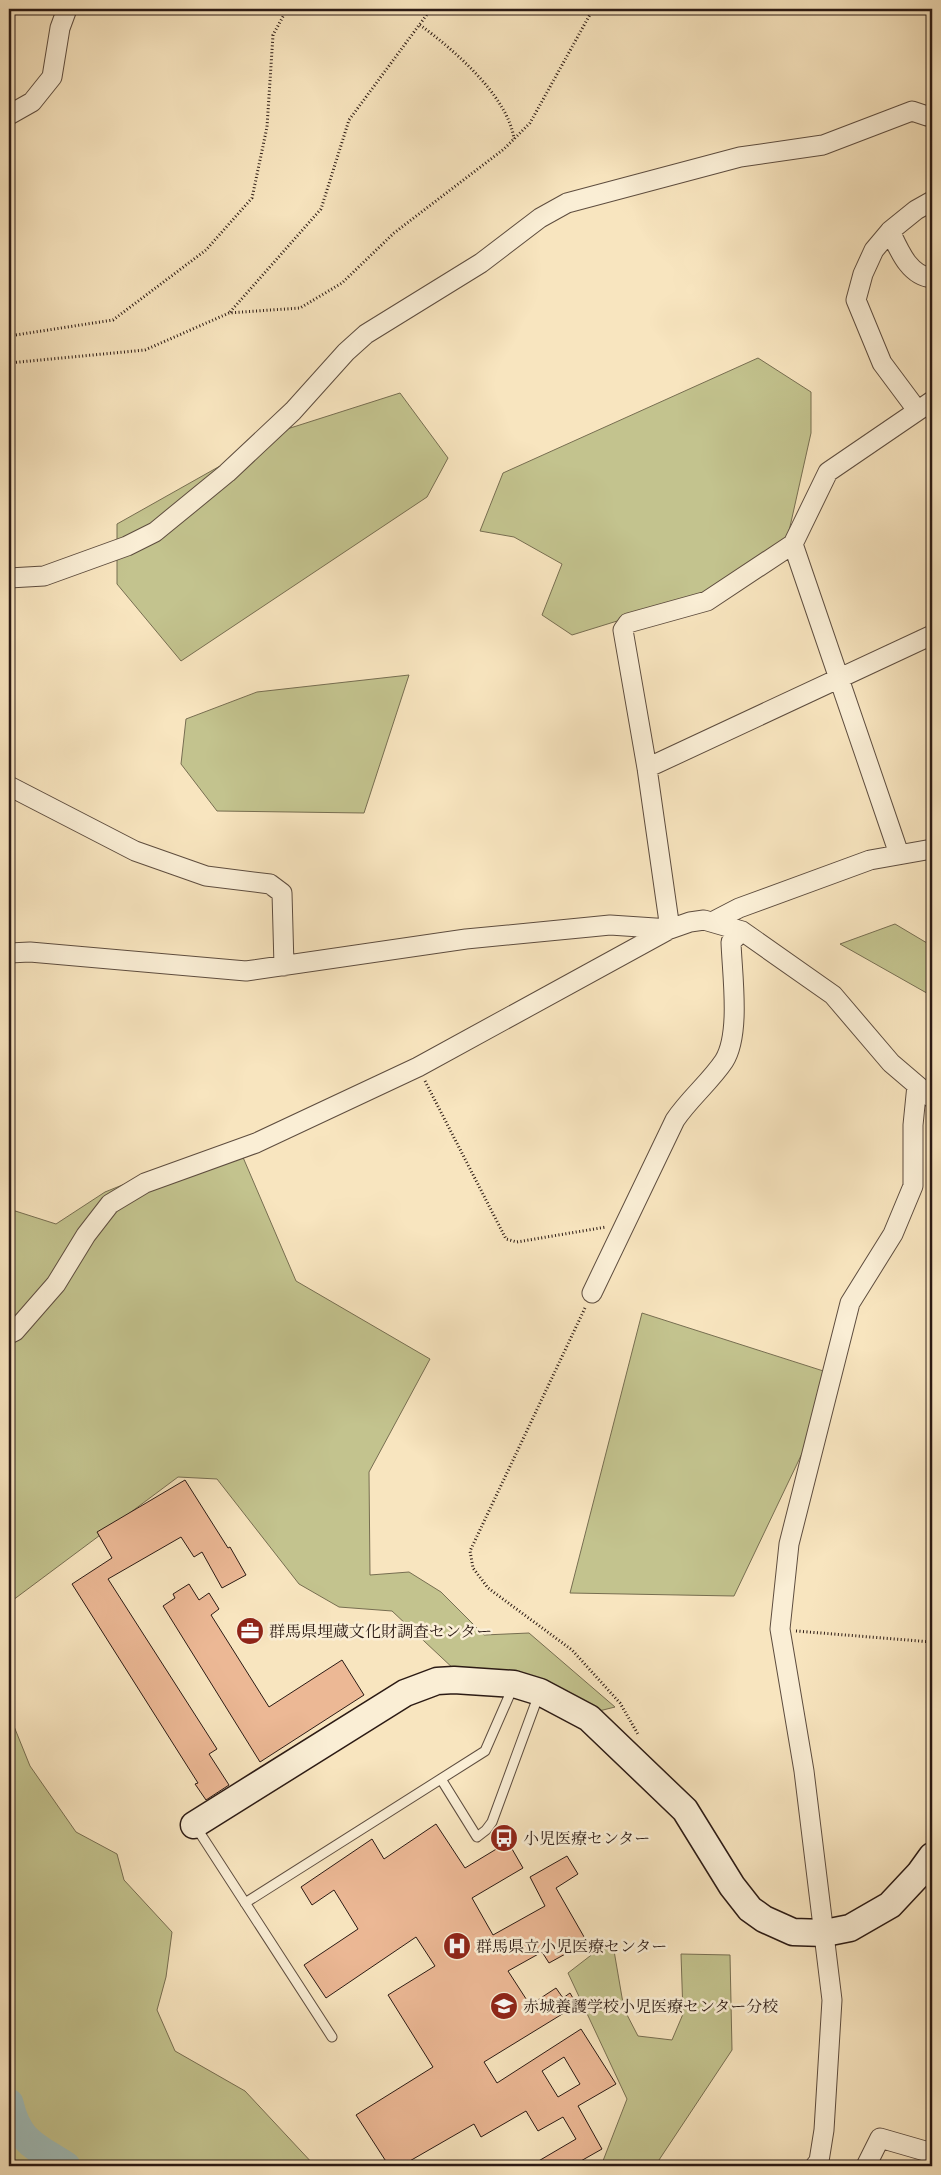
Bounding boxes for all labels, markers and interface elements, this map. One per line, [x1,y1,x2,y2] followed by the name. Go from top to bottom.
[235,1616,265,1646] office icon: 群馬県埋蔵文化財調査センター
[269,1621,492,1641] place label: 群馬県埋蔵文化財調査センター
[489,1823,519,1853] bus stop icon: 小児医療センター
[523,1828,650,1848] place label: 小児医療センター
[442,1931,472,1961] hospital icon: 群馬県立小児医療センター
[476,1936,667,1956] place label: 群馬県立小児医療センター
[489,1991,519,2021] school or university icon: 赤城養護学校小児医療センター分校
[523,1996,778,2016] place label: 赤城養護学校小児医療センター分校

